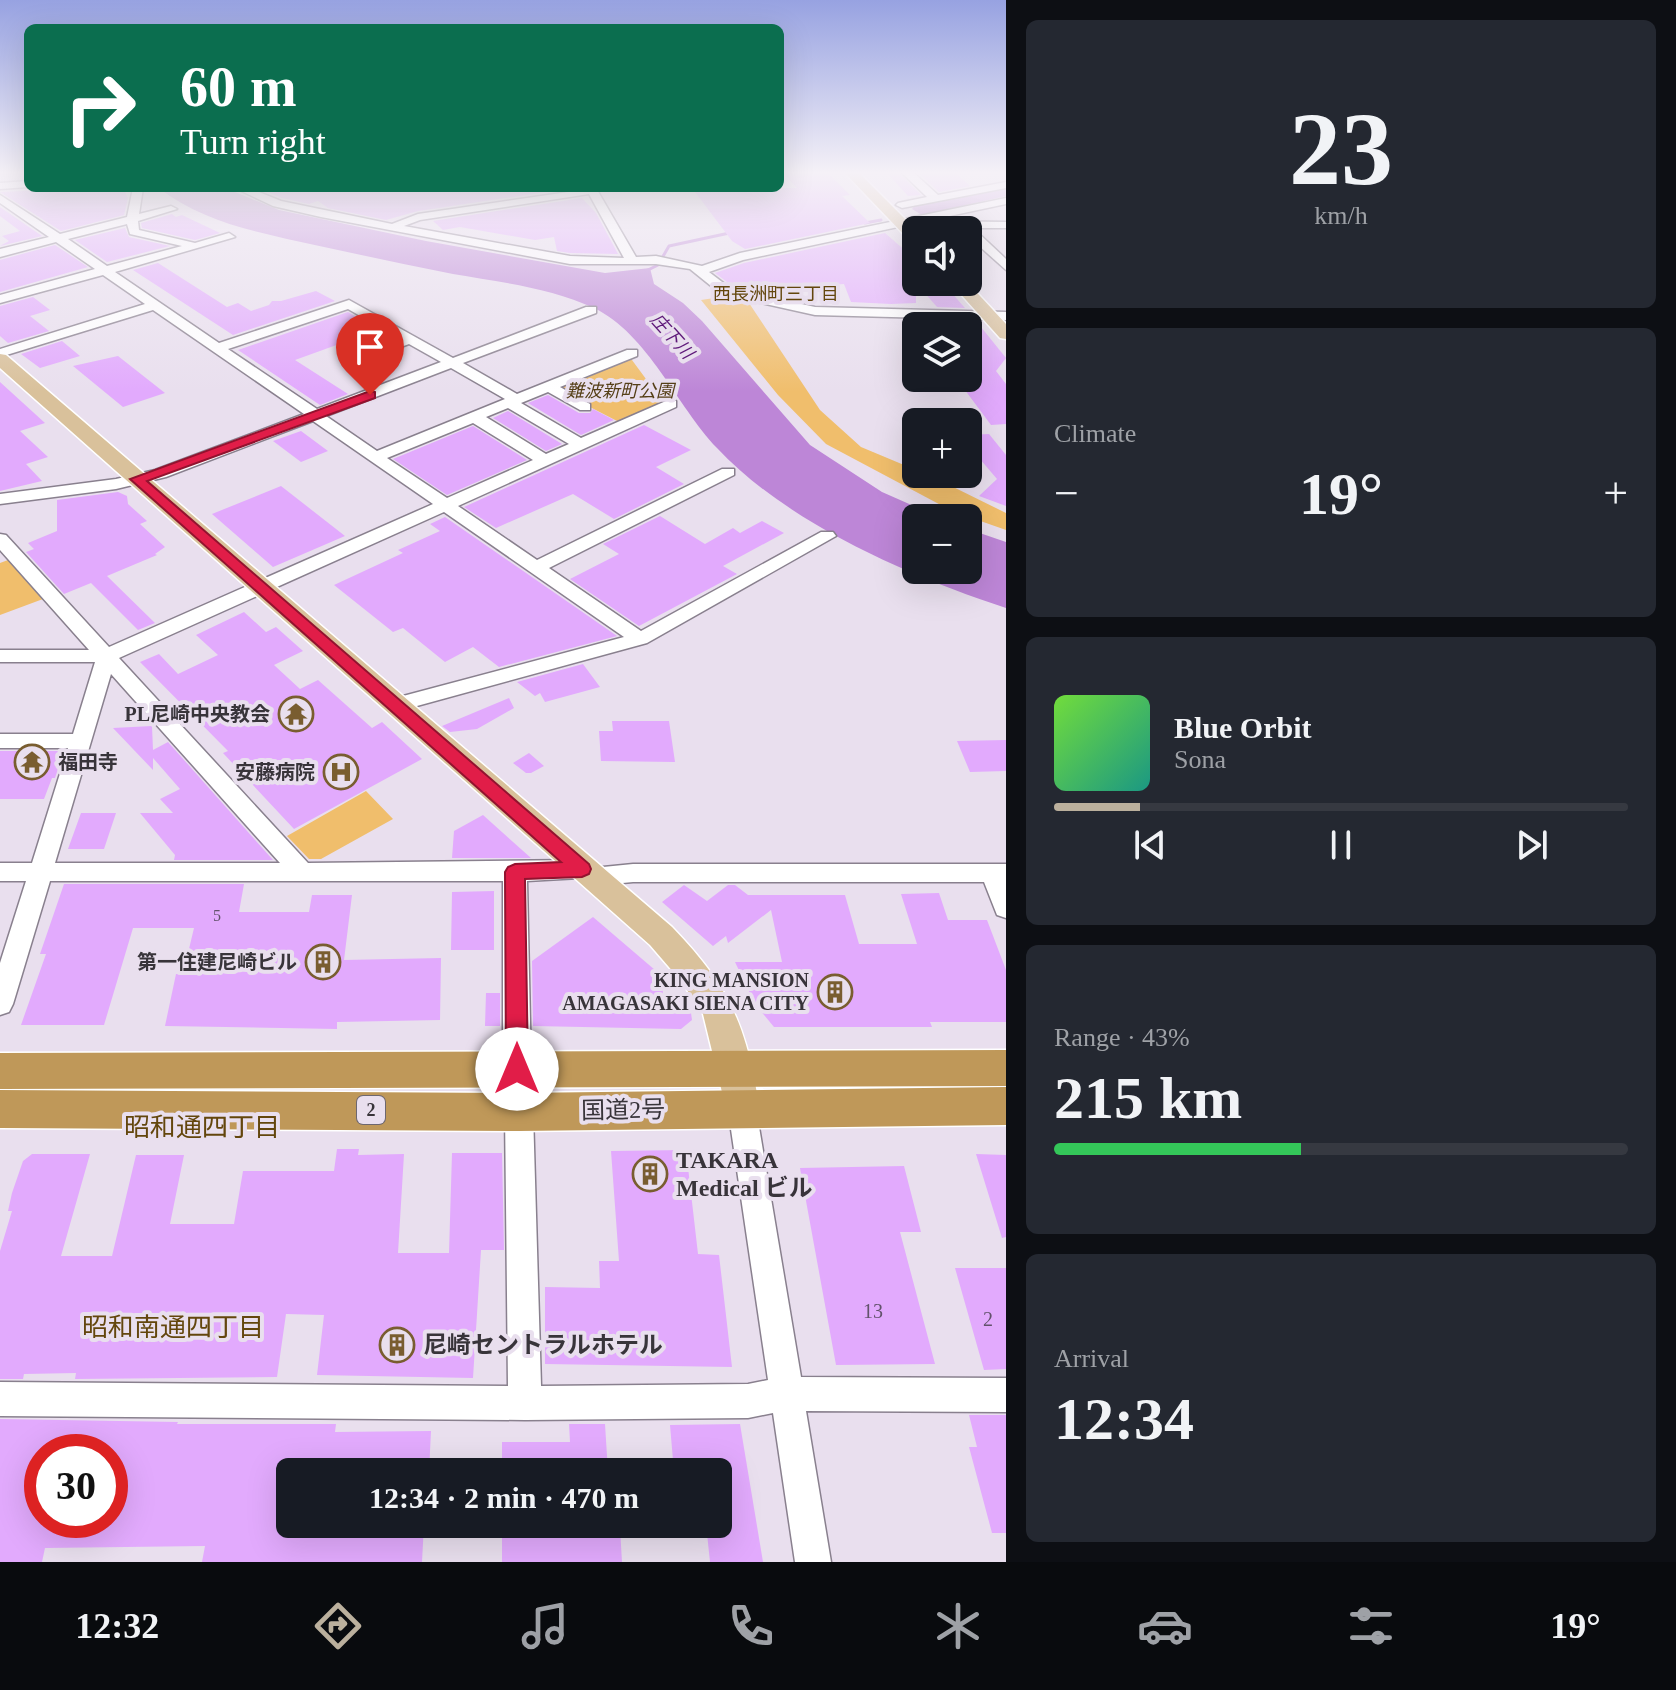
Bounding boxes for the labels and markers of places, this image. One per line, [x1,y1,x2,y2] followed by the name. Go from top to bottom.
[336,313,404,395] pin
[277,695,315,733] temple icon: PL尼崎中央教会
[124,703,270,725] place label: PL尼崎中央教会
[13,743,51,781] temple icon: 福田寺
[58,751,118,773] place label: 福田寺
[322,753,360,791] hospital icon: 安藤病院
[235,761,315,783] place label: 安藤病院
[304,943,342,981] building icon: 第一住建尼崎ビル
[137,951,297,973] place label: 第一住建尼崎ビル
[562,969,810,1014] place label: KING MANSION AMAGASAKI SIENA CITY
[816,973,854,1011] building icon: KING MANSION AMAGASAKI SIENA CITY
[676,1147,813,1201] place label: TAKARA Medical ビル
[631,1155,669,1193] building icon: TAKARA Medical ビル
[378,1326,416,1364] building icon: 尼崎セントラルホテル
[423,1332,663,1358] place label: 尼崎セントラルホテル

